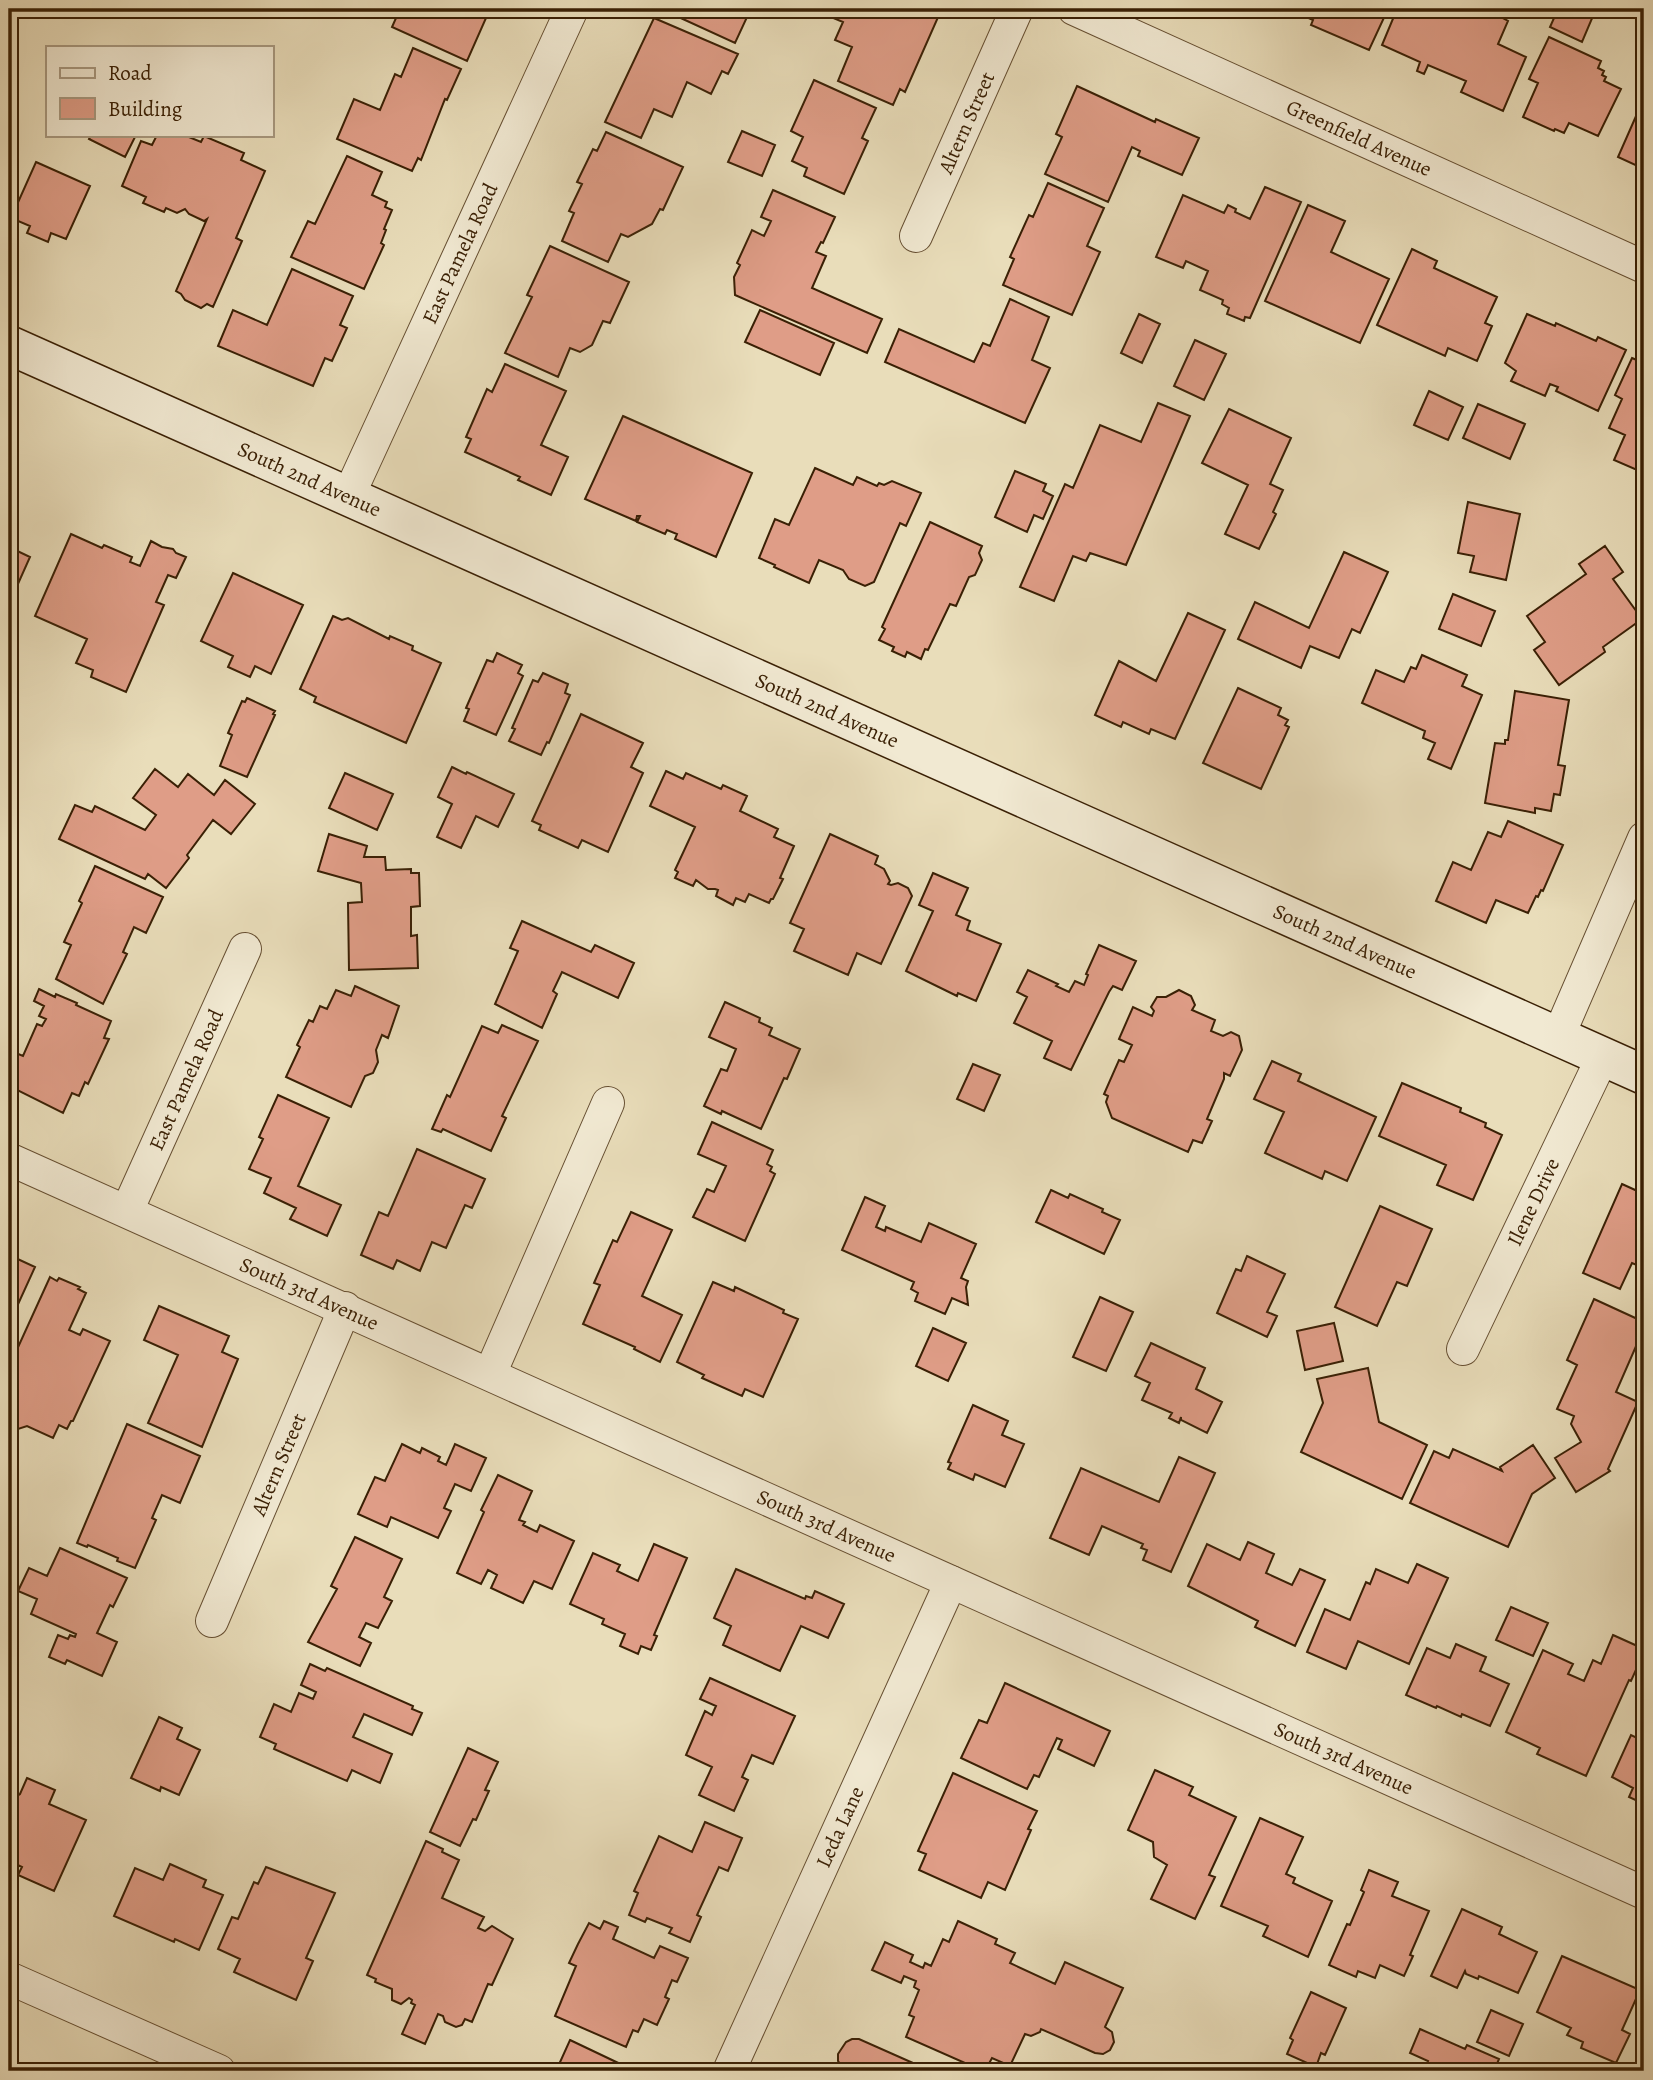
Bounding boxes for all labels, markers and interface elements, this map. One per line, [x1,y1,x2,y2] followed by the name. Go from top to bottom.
[46,46,273,136] legend
[108,59,152,87] text: Road
[931,67,1001,179] street label: Altern Street
[1282,93,1436,183] street label: Greenfield Avenue
[108,95,183,123] text: Building
[415,178,505,328] street label: East Pamela Road
[233,435,386,523] street label: South 2nd Avenue
[751,666,903,755] street label: South 2nd Avenue
[1269,897,1421,986] street label: South 2nd Avenue
[142,1004,230,1155] street label: East Pamela Road
[1500,1153,1566,1251] street label: Ilene Drive
[235,1250,383,1337] street label: South 3rd Avenue
[244,1409,313,1521] street label: Altern Street
[752,1483,900,1569] street label: South 3rd Avenue
[1270,1715,1418,1802] street label: South 3rd Avenue
[809,1782,870,1872] street label: Leda Lane

